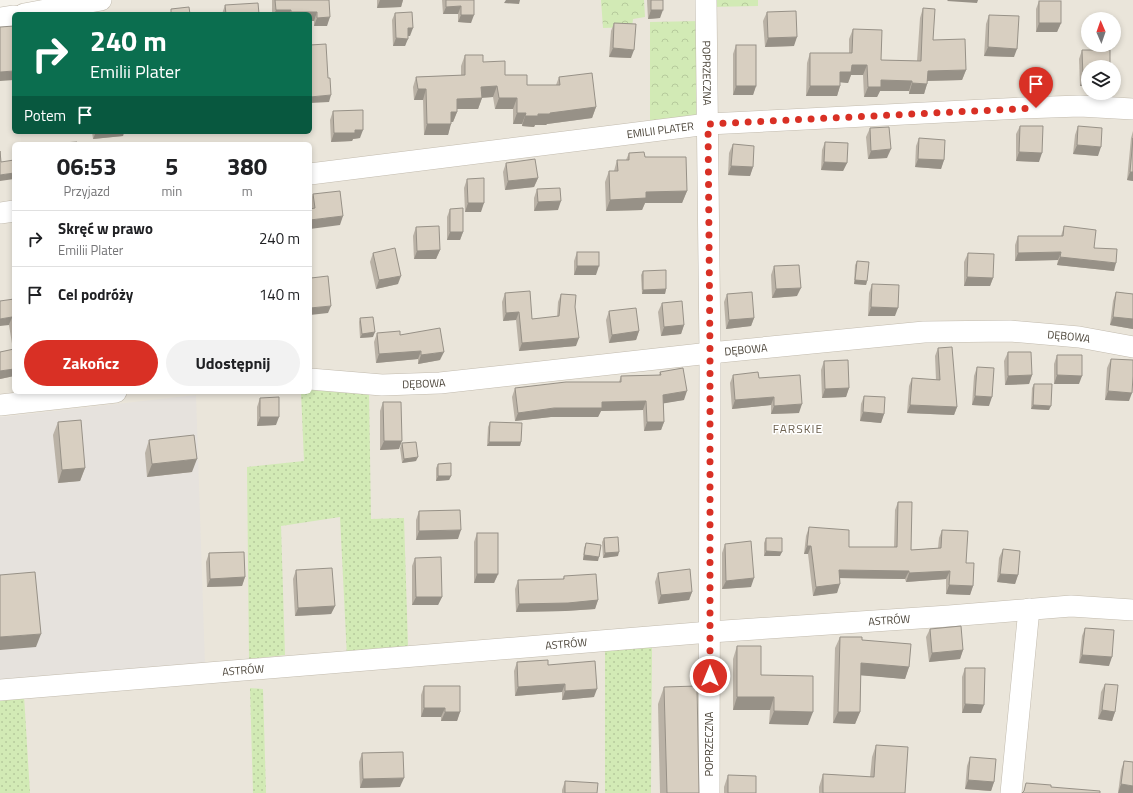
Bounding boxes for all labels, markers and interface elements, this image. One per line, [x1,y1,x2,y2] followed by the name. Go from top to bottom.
[1081,12,1121,52] north arrow
[1081,12,1121,100] map controls
[90,19,167,62] text: 240 m
[24,28,76,80] icon: right
[698,40,715,106] street label: POPRZECZNA
[90,58,180,85] text: Emilii Plater
[1081,60,1121,100] button: layers
[1019,67,1053,108] pin
[1025,73,1047,95] icon: arrive
[24,104,66,127] text: Potem
[74,104,96,126] icon: arrive
[626,118,695,142] street label: EMILII PLATER
[57,148,117,184] text: 06:53
[165,148,179,184] text: 5
[227,148,267,184] text: 380
[63,181,110,201] text: Przyjazd
[161,181,182,201] text: min
[242,181,253,201] text: m
[58,217,153,240] text: Skręć w prawo
[259,227,300,250] text: 240 m
[24,228,46,250] icon: right
[58,240,123,260] text: Emilii Plater
[58,283,133,306] text: Cel podróży
[259,283,300,306] text: 140 m
[24,284,46,306] icon: arrive
[1047,326,1092,347] street label: DĘBOWA
[724,339,769,360] street label: DĘBOWA
[24,340,158,386] button: Zakończ
[166,340,300,386] button: Udostępnij
[402,374,447,392] street label: DĘBOWA
[773,419,823,438] district label: FARSKIE
[868,611,911,629] street label: ASTRÓW
[545,634,588,653] street label: ASTRÓW
[689,655,731,697] position arrow
[222,660,265,680] street label: ASTRÓW
[701,711,717,776] street label: POPRZECZNA

